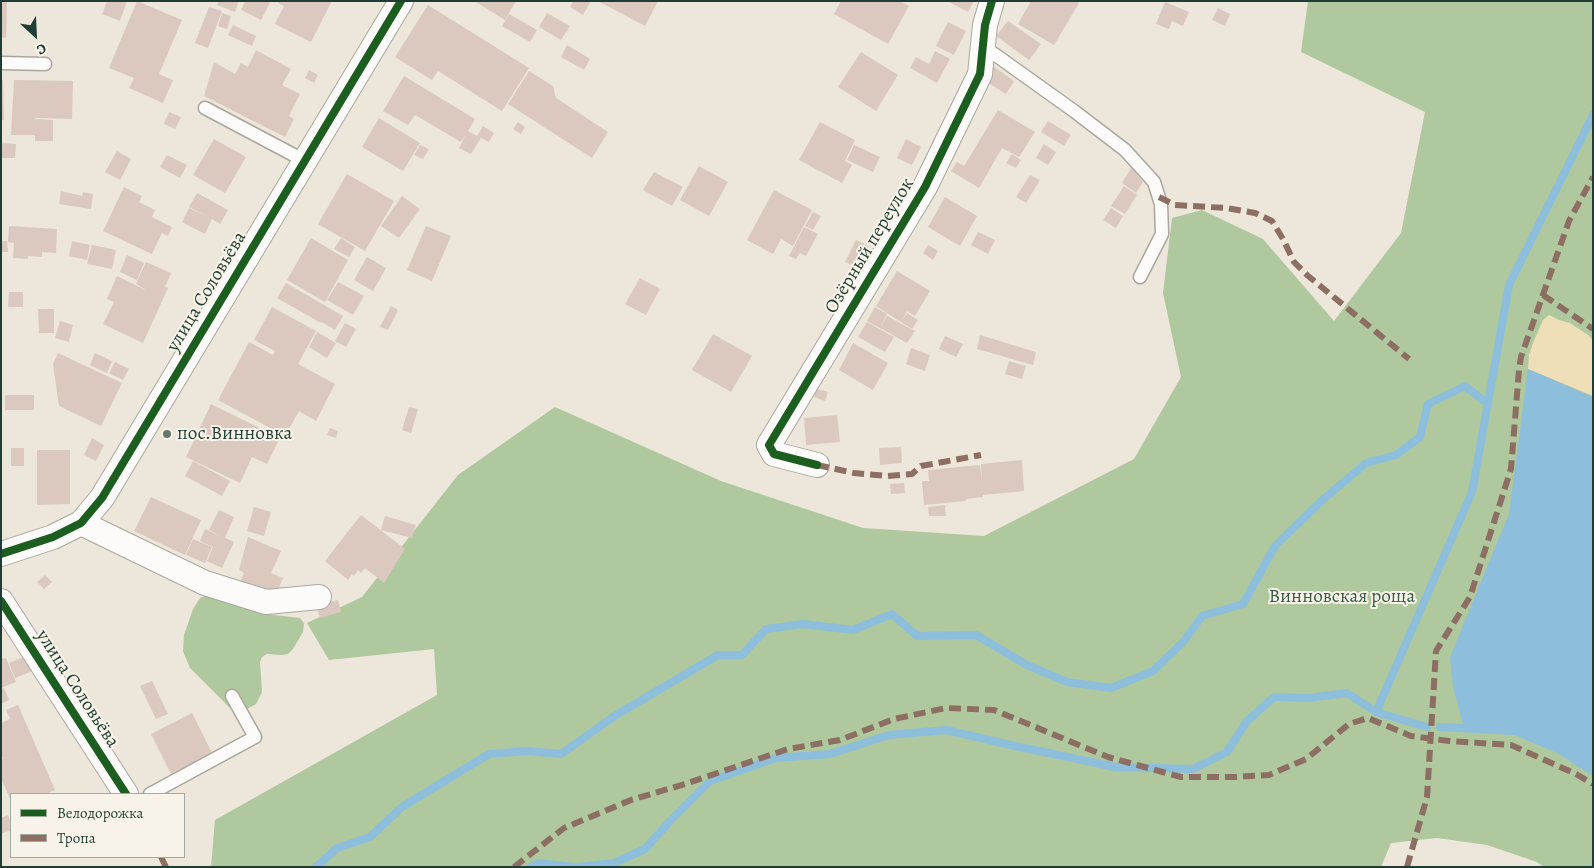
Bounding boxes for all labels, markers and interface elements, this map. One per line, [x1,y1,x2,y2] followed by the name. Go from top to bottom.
[10,10,60,60] north arrow
[34,39,49,59] text: С
[821,174,919,318] street label: Озёрный переулок
[162,228,252,356] street label: улица Соловьёва
[177,423,292,445] place label: пос.Винновка
[161,428,173,440] marker: пос.Винновка
[1269,586,1415,608] park label: Винновская роща
[30,626,124,752] street label: улица Соловьёва
[10,793,185,858] legend
[57,803,144,823] text: Велодорожка
[57,828,96,848] text: Тропа

